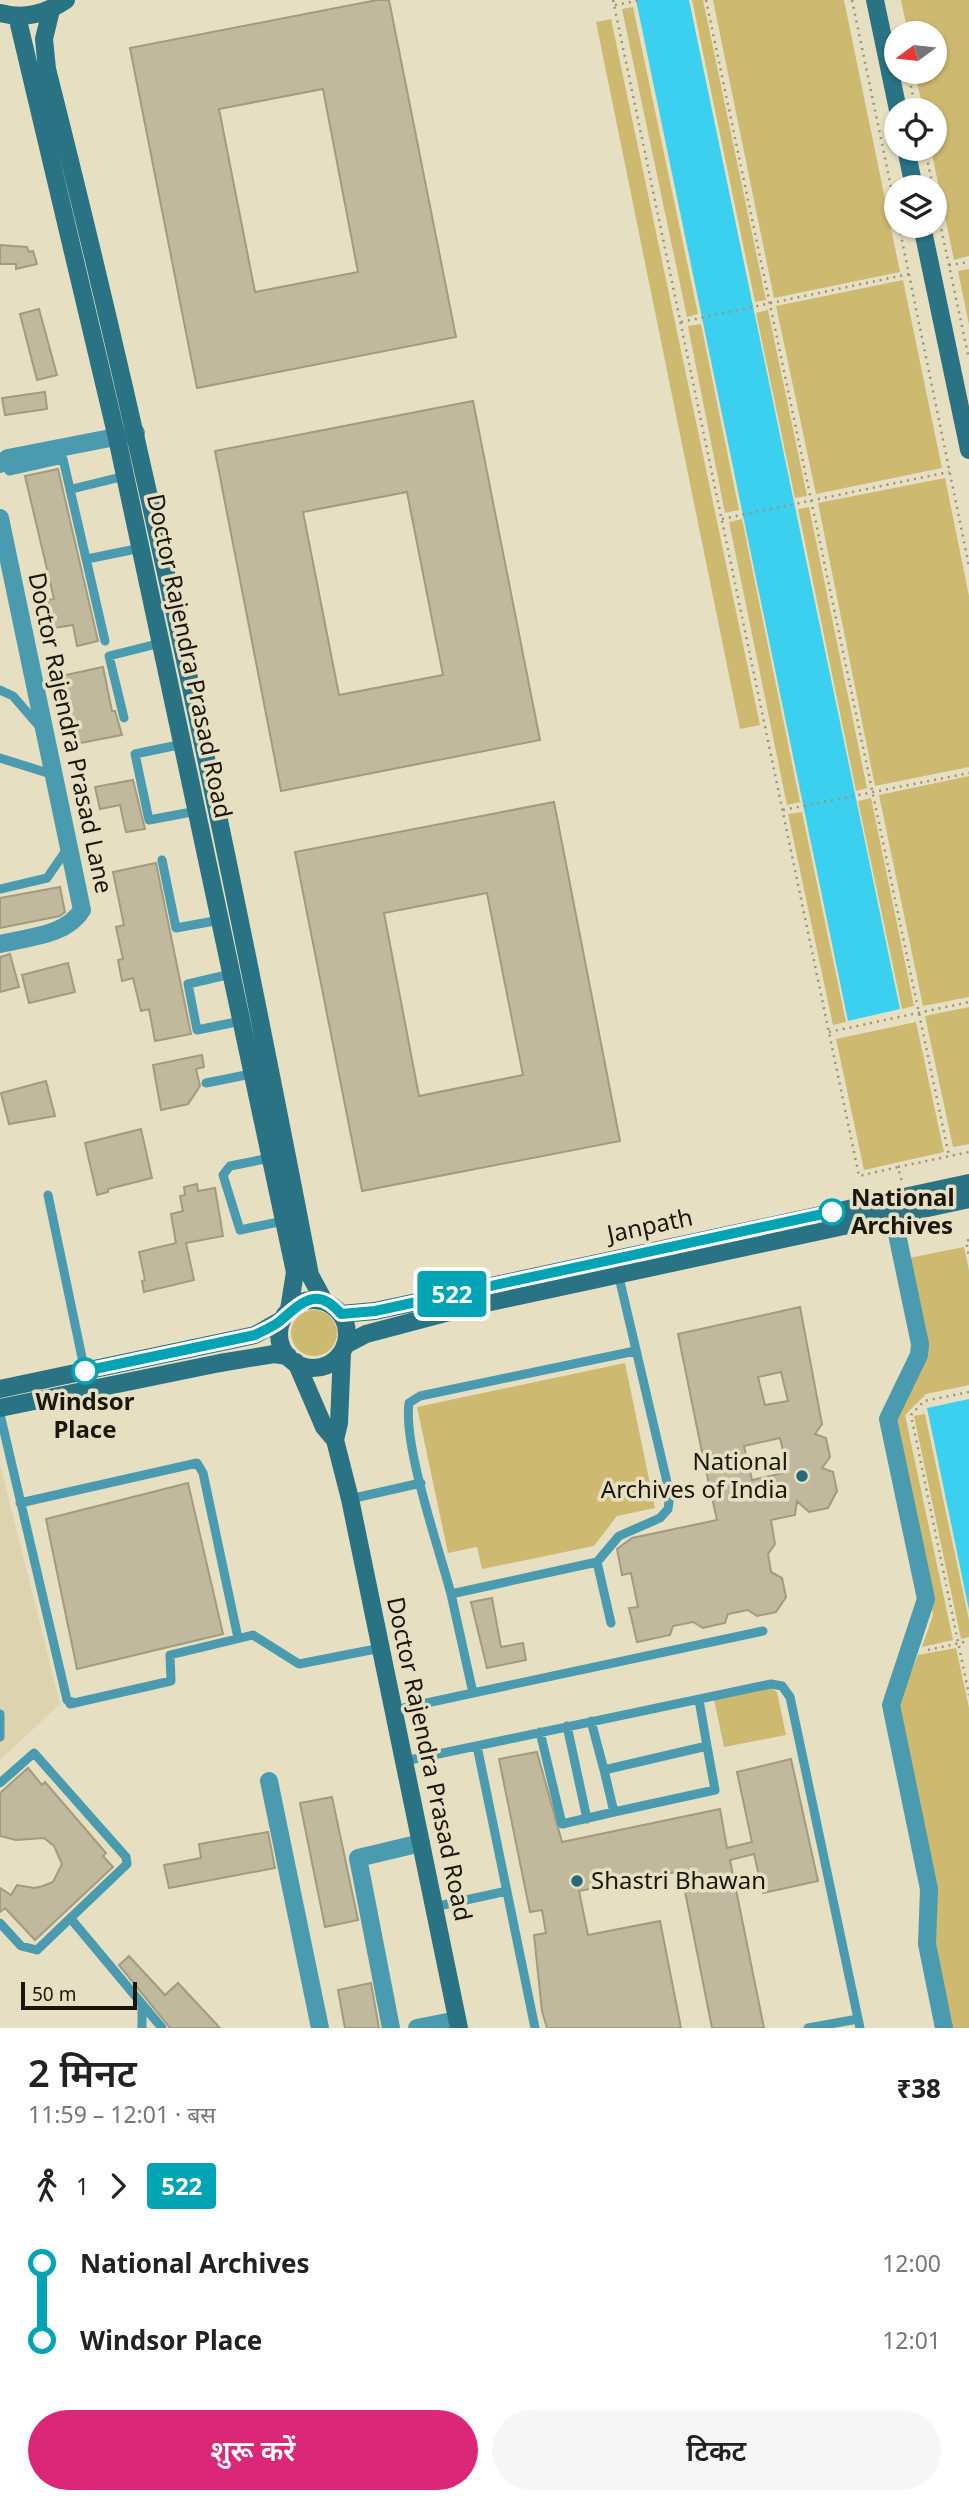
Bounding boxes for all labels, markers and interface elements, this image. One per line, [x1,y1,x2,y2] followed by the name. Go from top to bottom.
[884,21,947,84] north arrow
[884,21,947,238] map controls
[884,98,947,161] button: locate
[884,175,947,238] button: layers
[140,490,241,821] street label: Doctor Rajendra Prasad Road
[21,569,122,896] street label: Doctor Rajendra Prasad Lane
[851,1180,955,1241] place label: National Archives
[602,1199,695,1250] street label: Janpath
[819,1199,845,1225] marker: National Archives
[412,1271,492,1317] line badge: 522
[431,1277,473,1310] text: 522
[72,1358,98,1384] marker: Windsor Place
[36,1384,135,1445] place label: Windsor Place
[601,1444,788,1505] place label: National Archives of India
[794,1468,810,1484] marker: National Archives of India
[380,1593,481,1924] street label: Doctor Rajendra Prasad Road
[591,1863,766,1896] place label: Shastri Bhawan
[569,1873,585,1889] marker: Shastri Bhawan
[21,1979,136,2011] scale bar
[32,1981,76,2007] text: 50 m
[28,2046,137,2098] text: 2 मिनट
[896,2070,941,2106] text: ₹38
[28,2098,216,2130] text: 11:59 – 12:01 · बस
[28,2167,66,2205] icon: walk
[99,2167,137,2205] icon: forward
[161,2169,202,2202] text: 522
[76,2170,89,2202] text: 1
[80,2245,310,2281] text: National Archives
[882,2247,941,2279] text: 12:00
[80,2322,262,2358] text: Windsor Place
[882,2324,941,2356] text: 12:01
[28,2410,478,2490] button: शुरू करें
[492,2410,941,2490] button: टिकट

